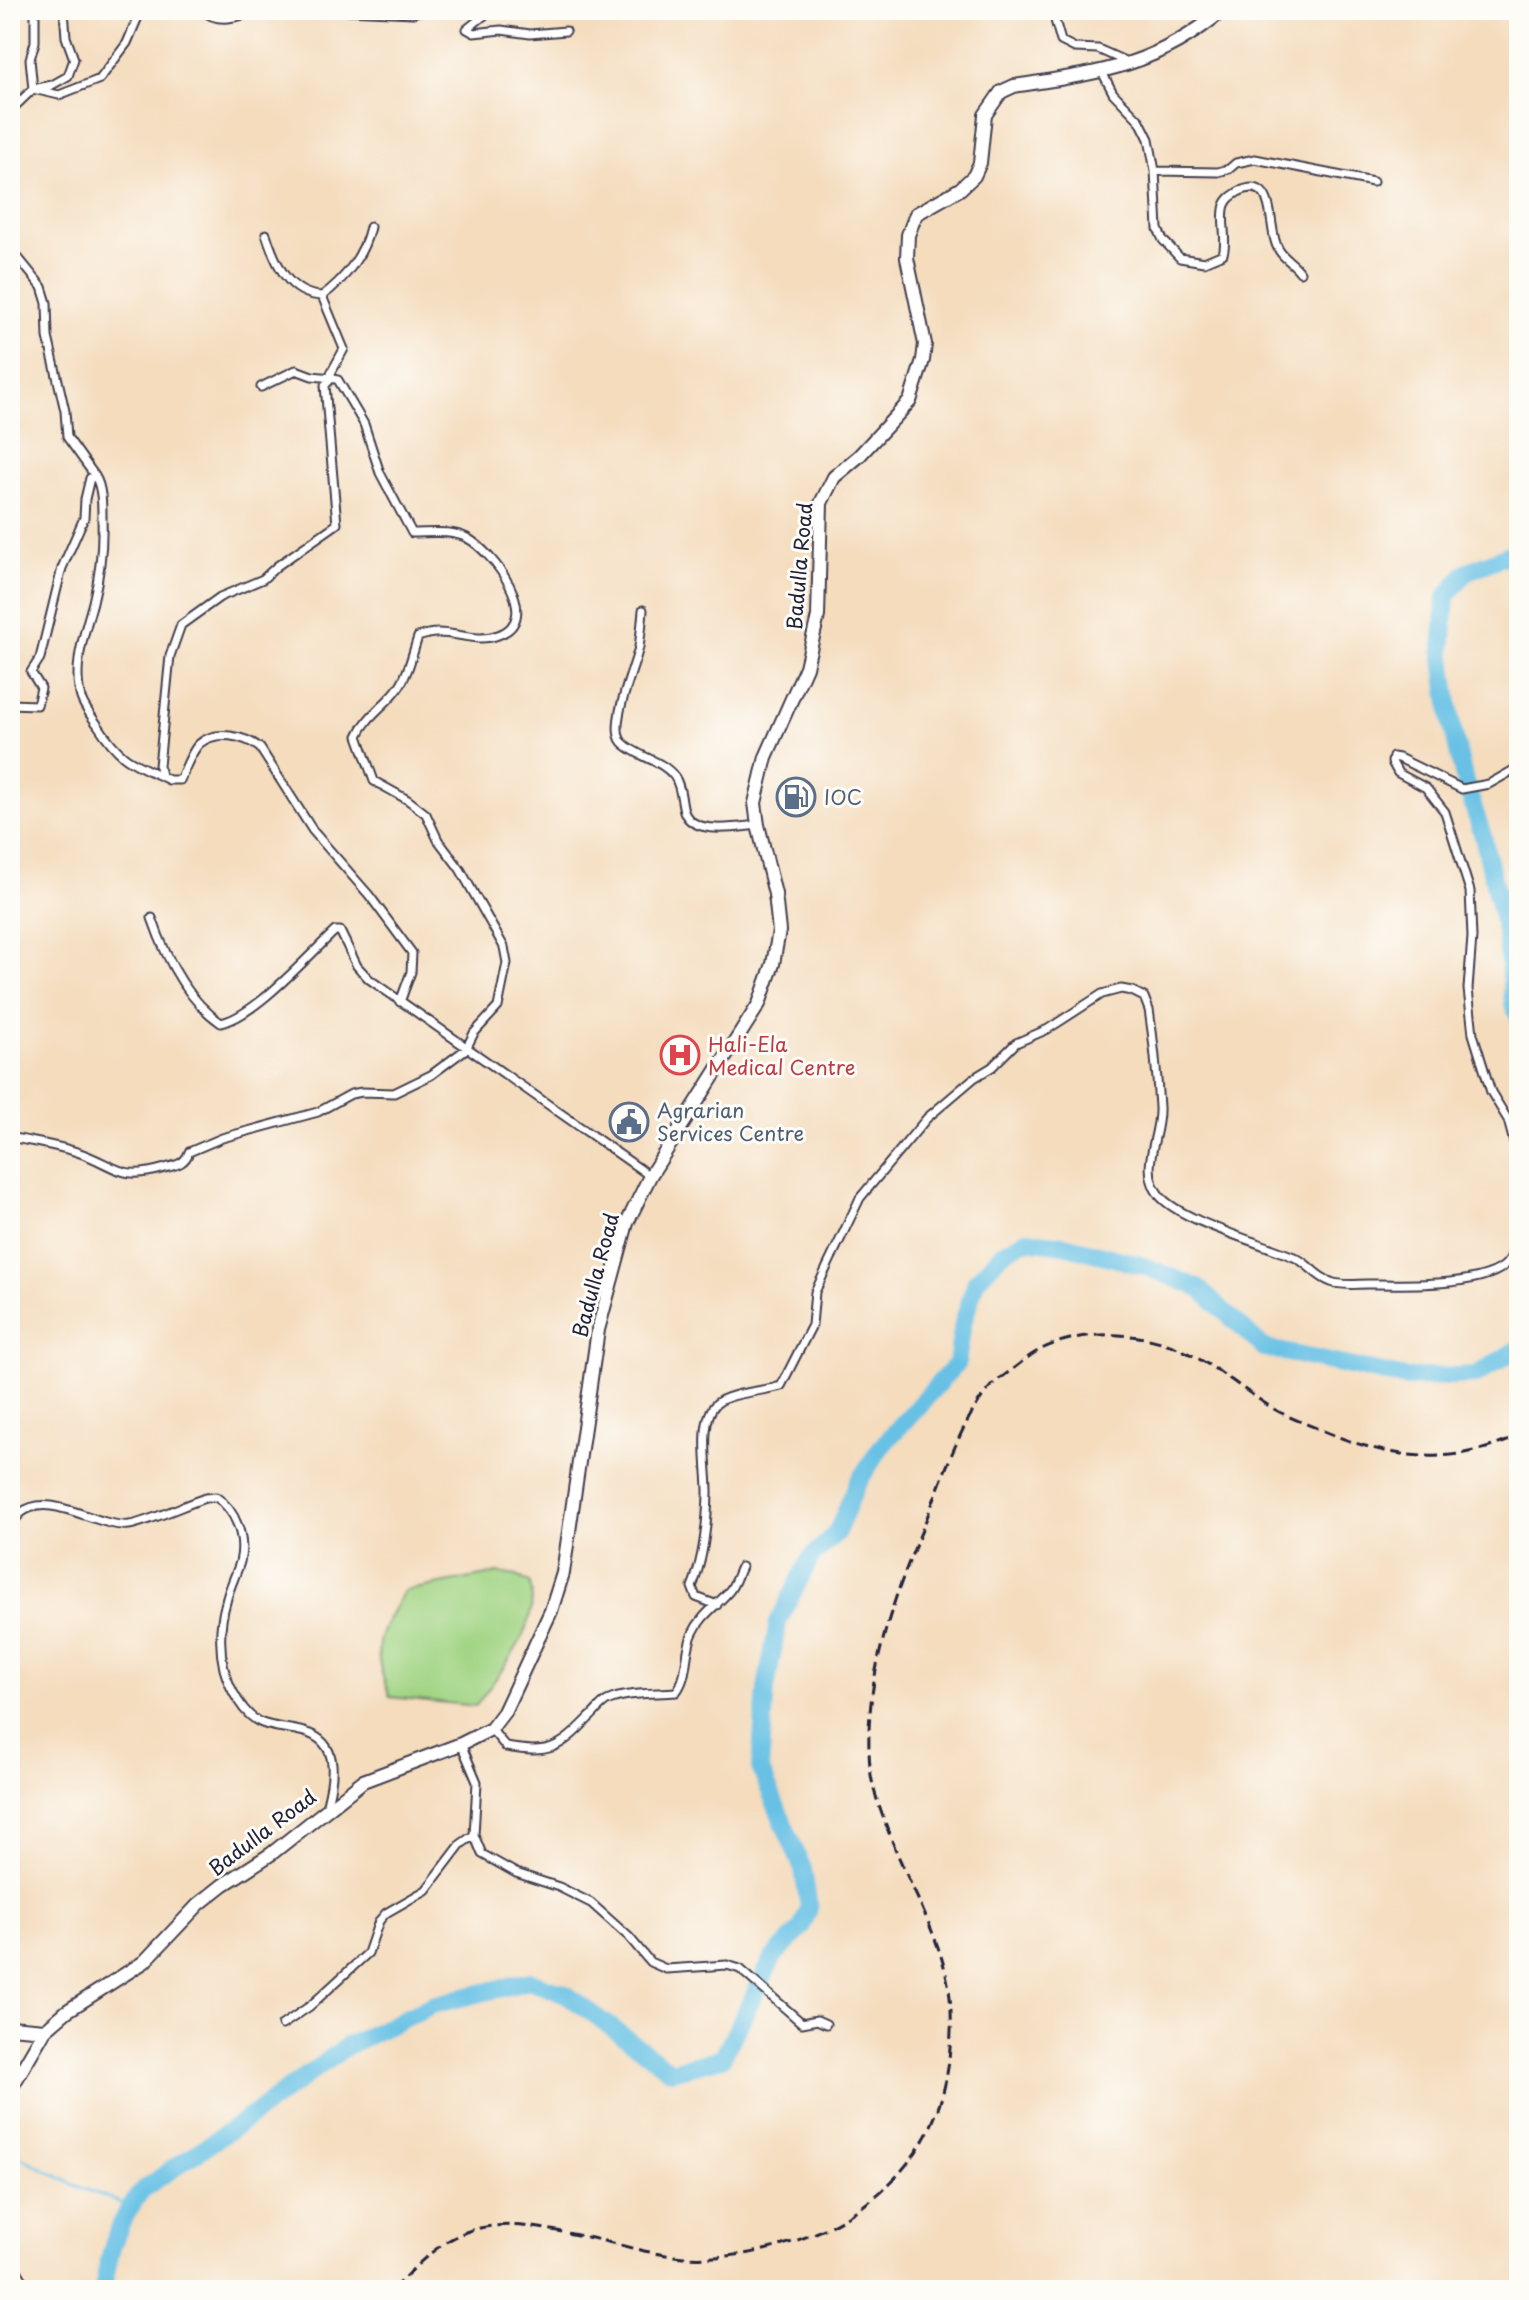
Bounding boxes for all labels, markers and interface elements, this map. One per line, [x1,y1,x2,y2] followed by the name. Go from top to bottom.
[778,501,820,631] street label: Badulla Road
[775,776,817,818] fuel station icon: IOC
[824,782,862,812] place label: IOC
[708,1029,855,1082] place label: Hali-Ela Medical Centre
[659,1034,701,1076] hospital icon: Hali-Ela Medical Centre
[657,1095,804,1148] place label: Agrarian Services Centre
[608,1101,650,1143] public building icon: Agrarian Services Centre
[564,1209,626,1341] street label: Badulla Road
[202,1782,322,1882] street label: Badulla Road

